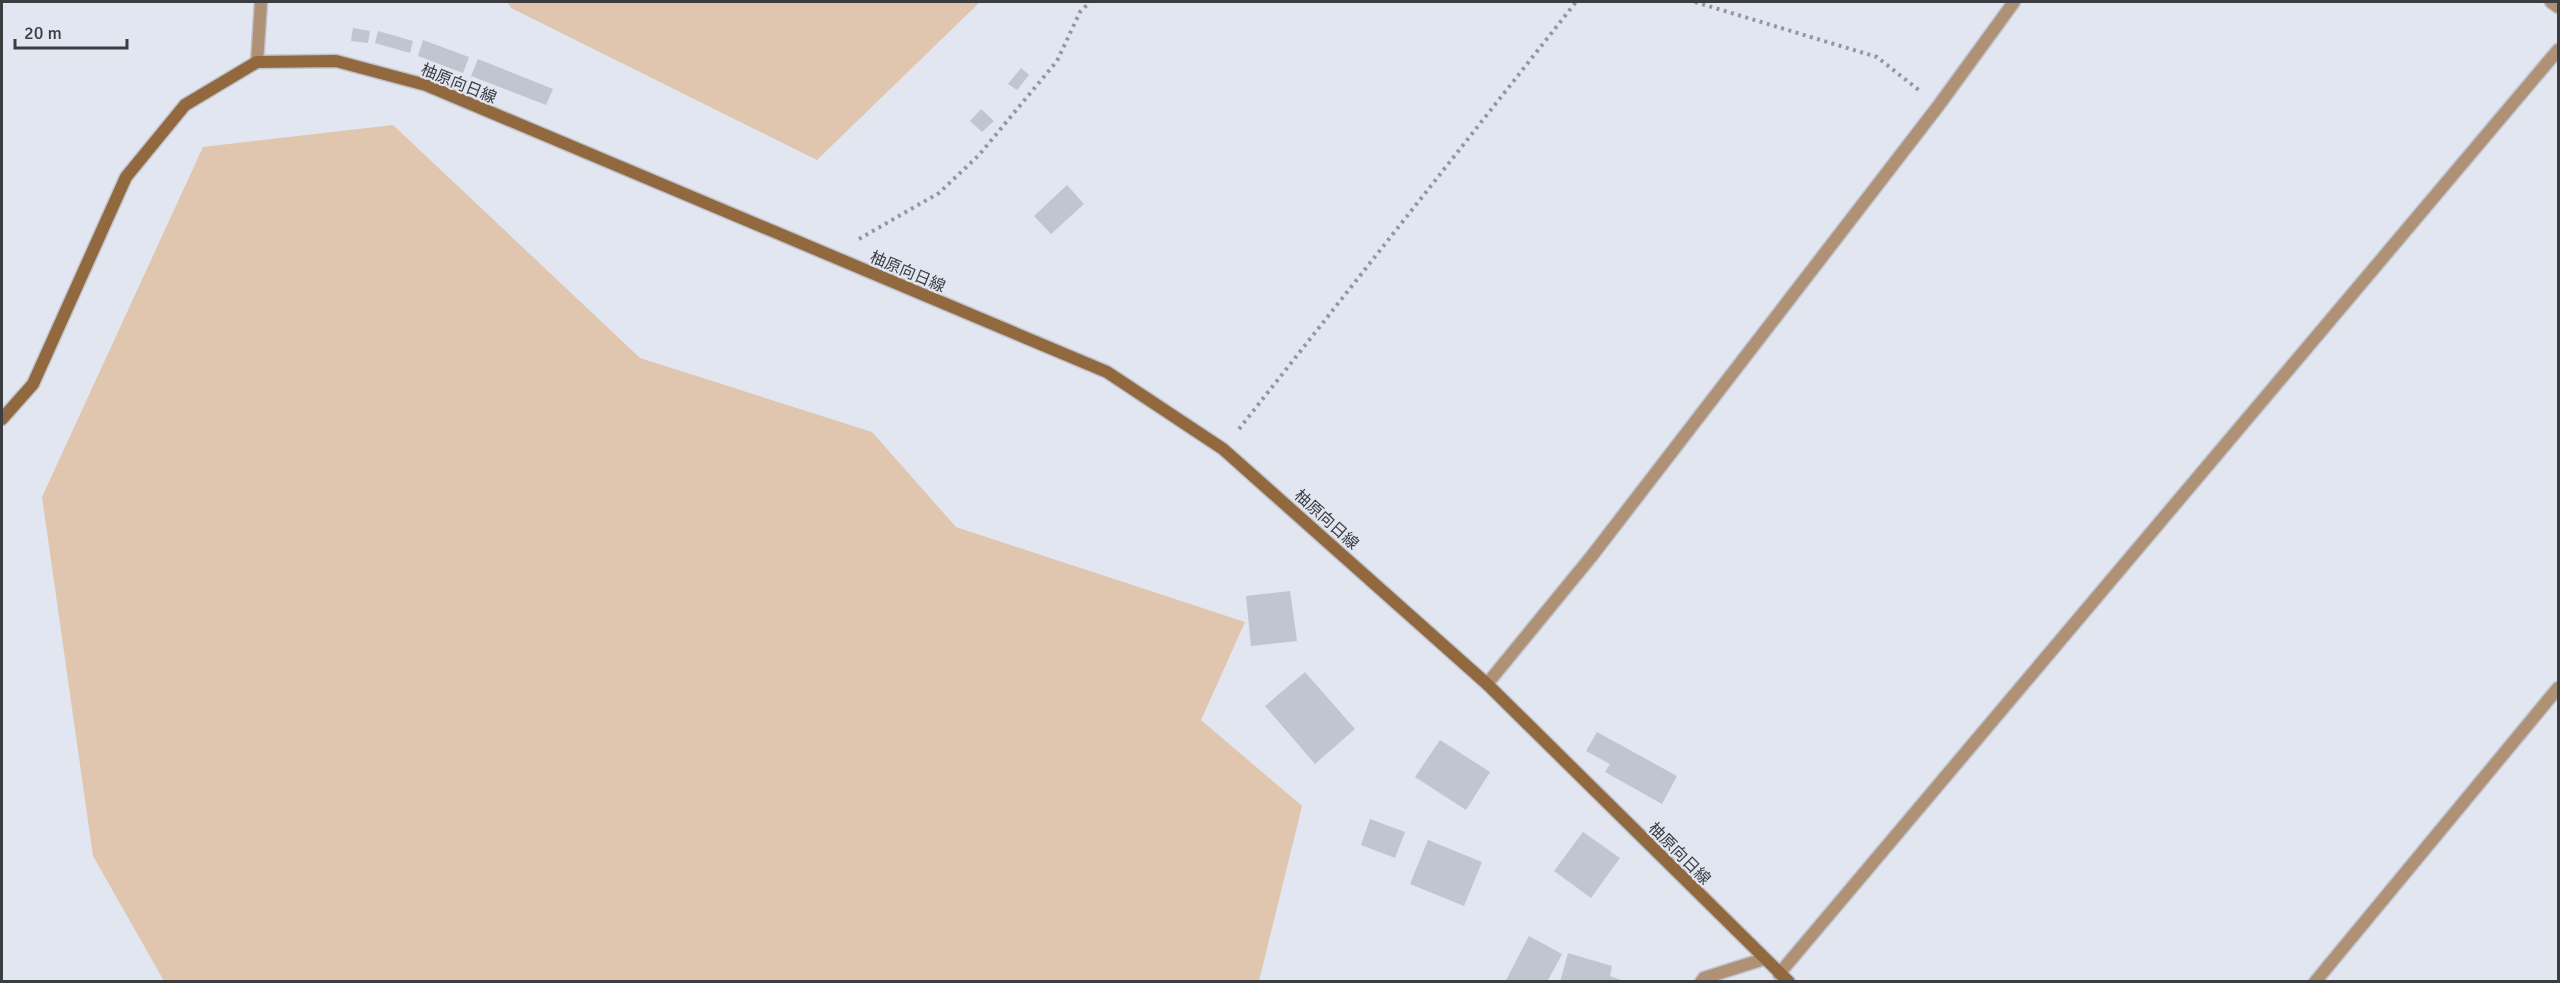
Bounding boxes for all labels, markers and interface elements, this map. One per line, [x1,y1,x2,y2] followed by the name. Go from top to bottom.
[15,12,128,50] scale bar
[24,22,62,44] text: 20 m
[418,60,499,108] street label: 柚原向日線
[867,247,948,297] street label: 柚原向日線
[1290,486,1363,554] street label: 柚原向日線
[1644,818,1715,889] street label: 柚原向日線

